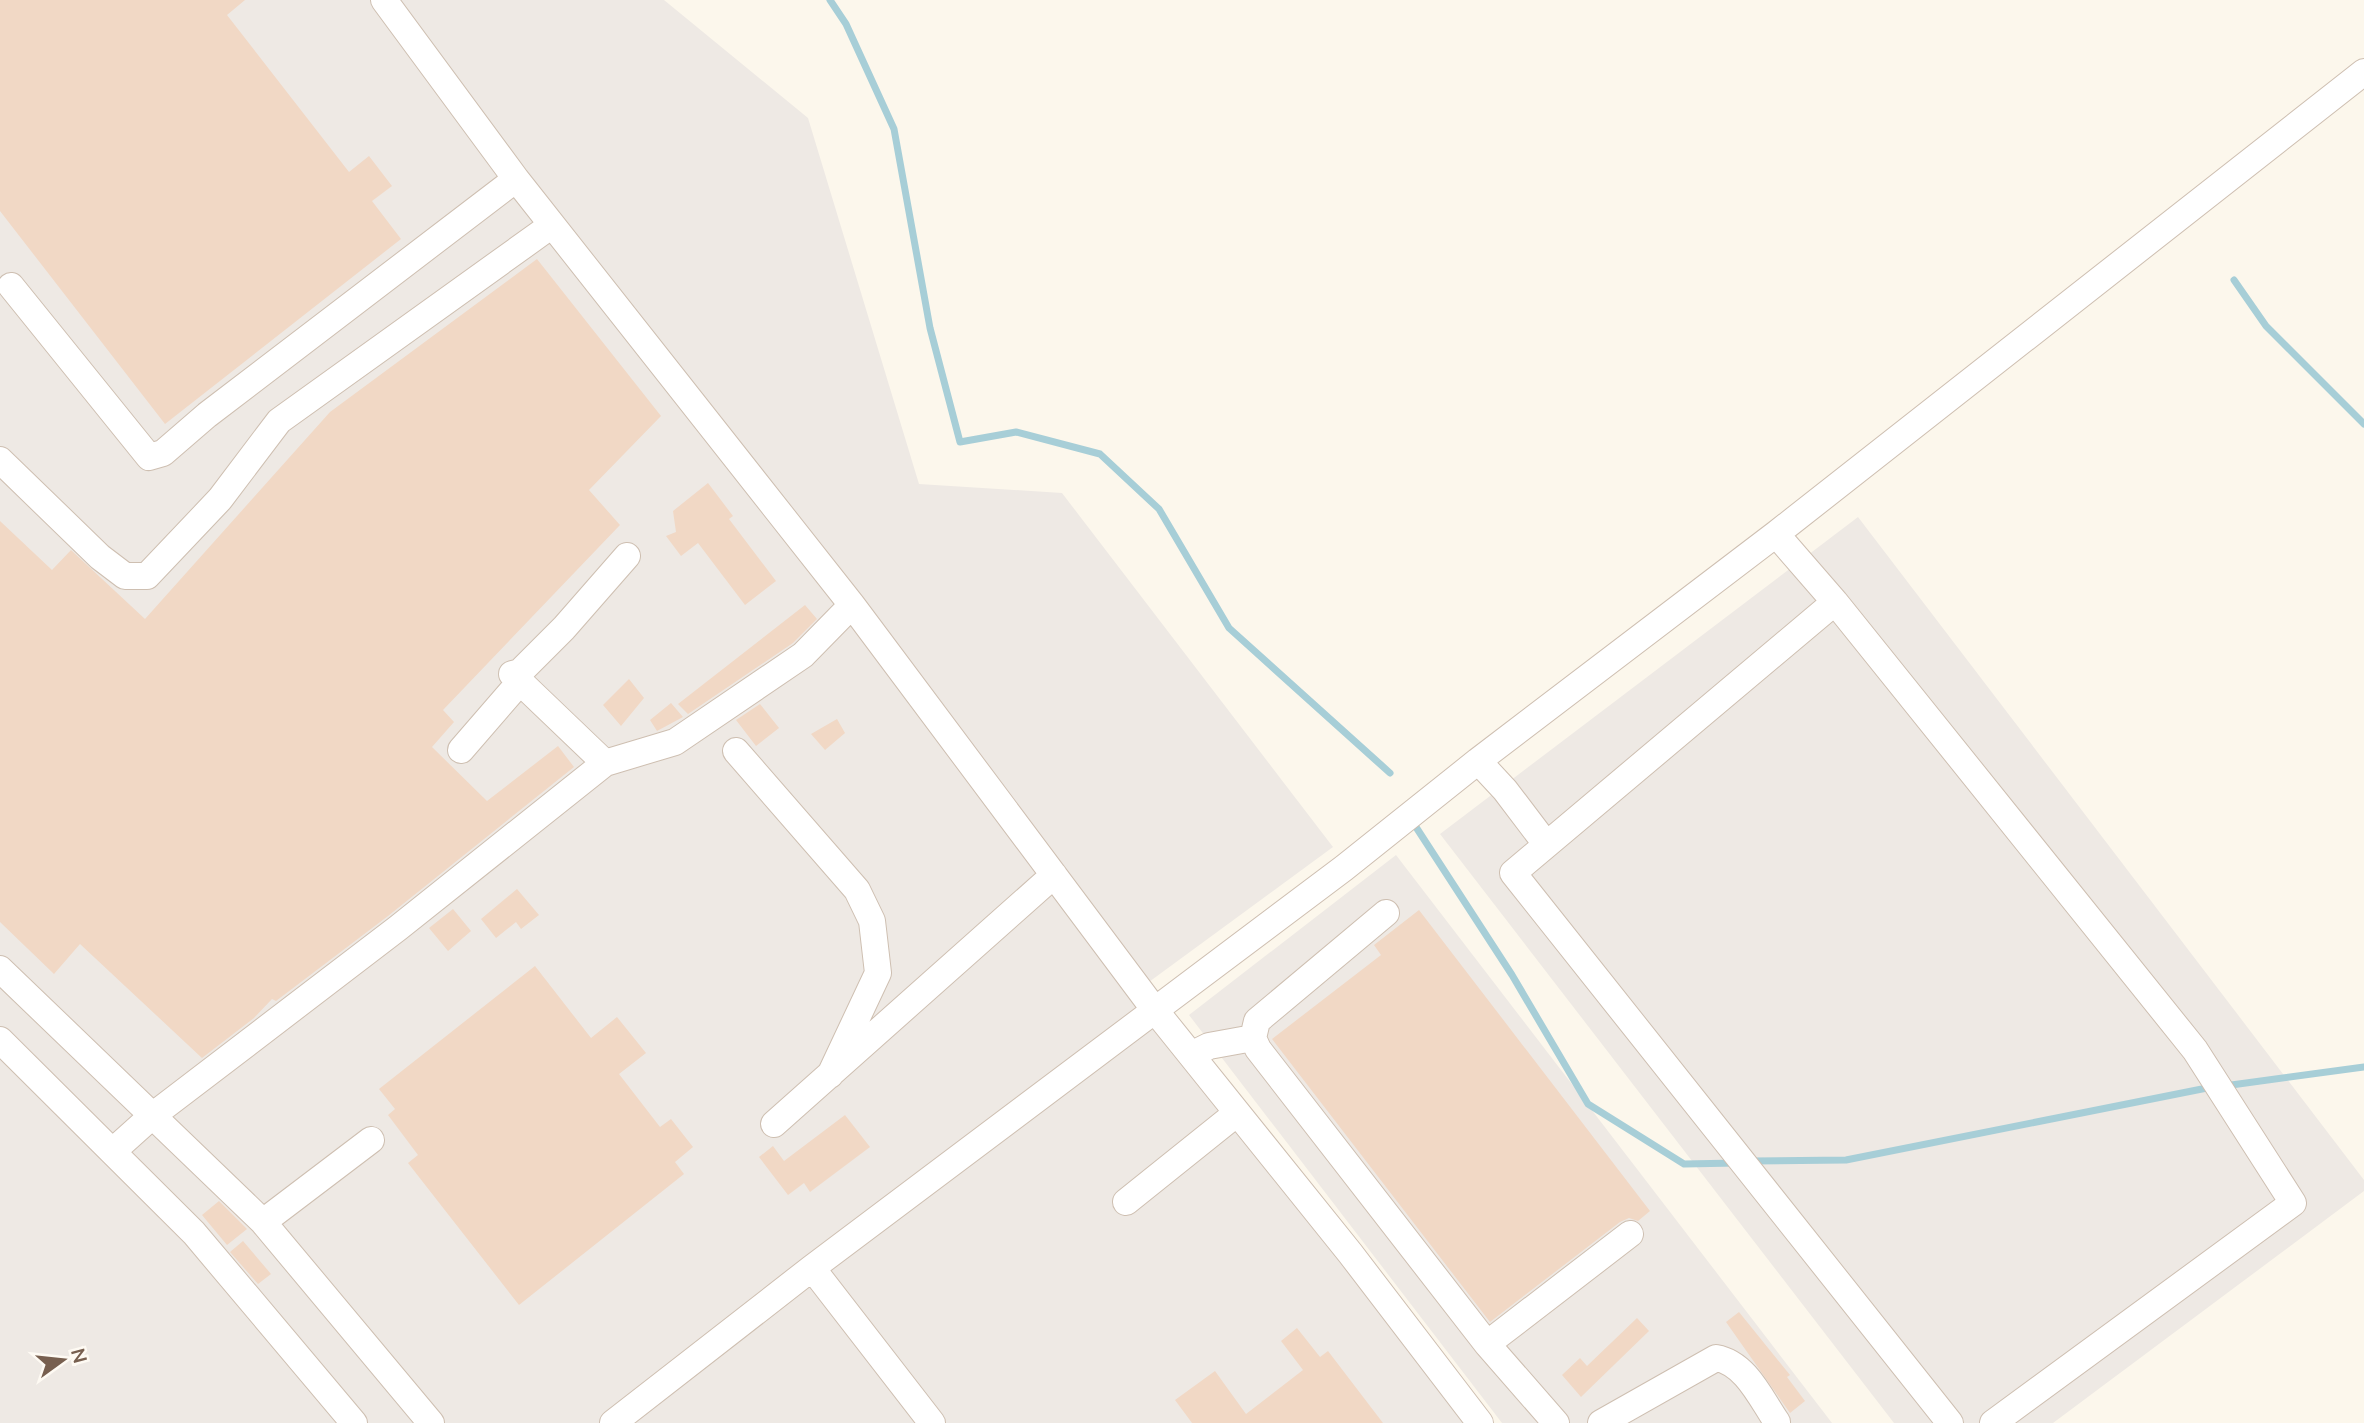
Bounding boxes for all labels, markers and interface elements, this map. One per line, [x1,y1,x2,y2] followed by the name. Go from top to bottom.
[28,1325,98,1395] north arrow
[66,1346,93,1366] text: N

